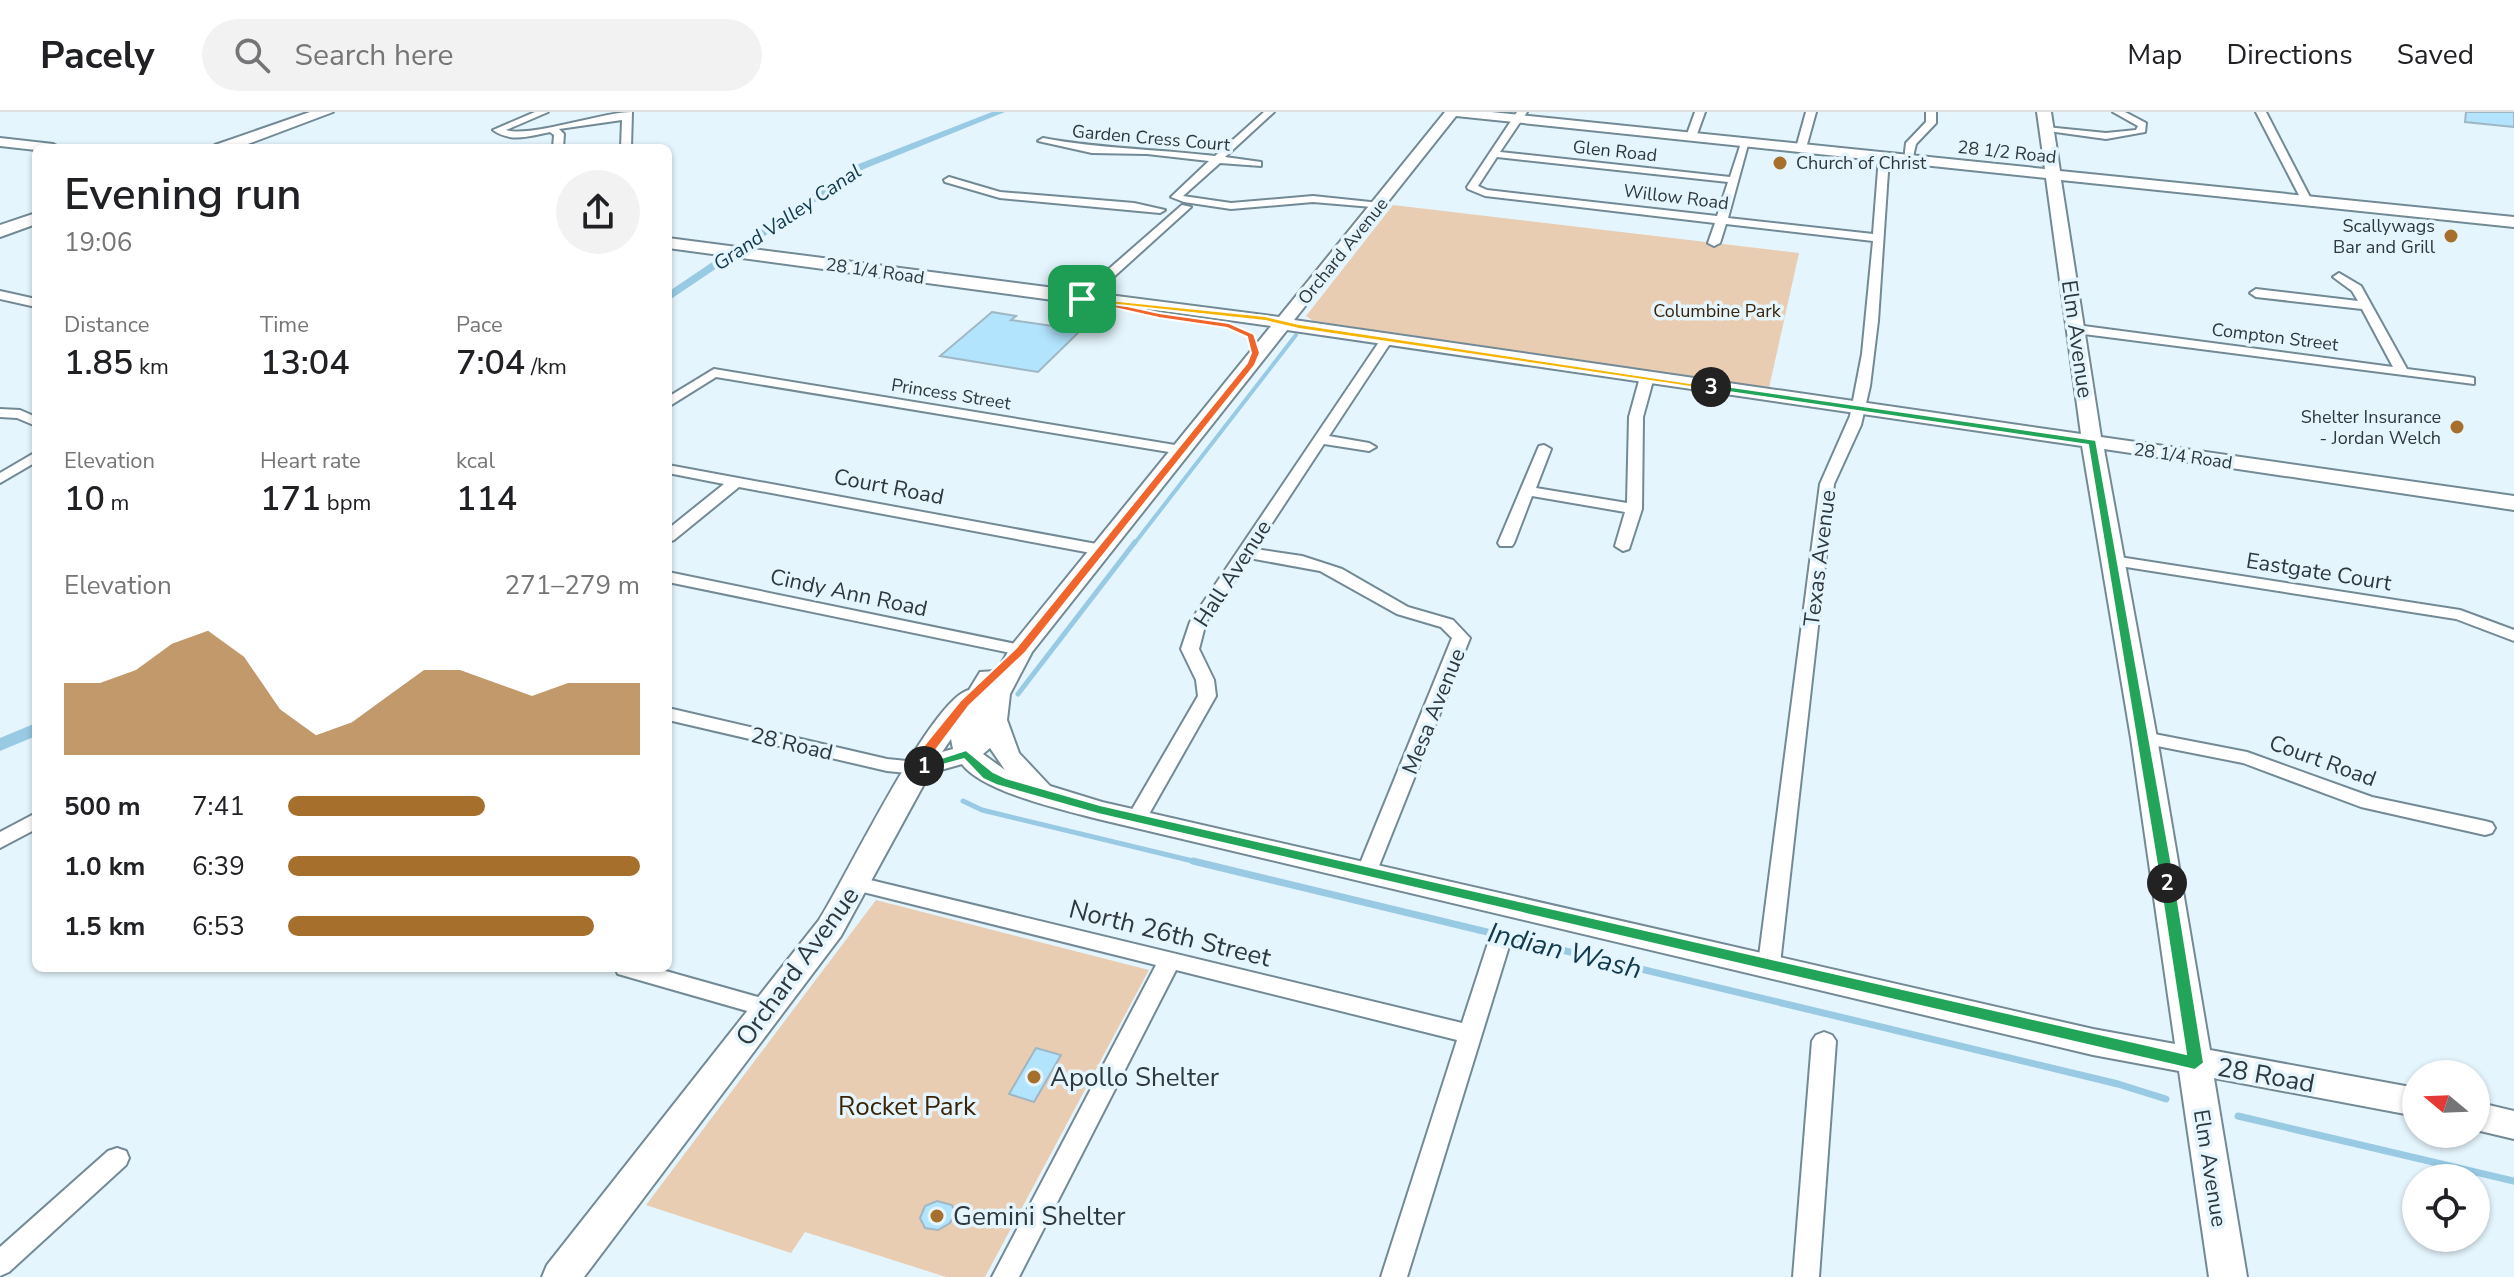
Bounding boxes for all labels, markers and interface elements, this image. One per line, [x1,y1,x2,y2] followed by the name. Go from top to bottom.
[202,19,762,91] search box
[40,30,154,81] text: Pacely
[230,33,274,77] icon: search
[294,35,453,76] text: Search here
[2127,36,2182,74] text: Map
[2226,36,2353,74] text: Directions
[2397,36,2474,74] text: Saved
[1071,119,1232,157] street label: Garden Cress Court
[1572,135,1658,167] street label: Glen Road
[1956,135,2058,169] street label: 28 1/2 Road
[1796,151,1927,175] place label: Church of Christ
[1771,154,1789,172] marker: Church of Christ
[708,158,867,277] water label: Grand Valley Canal
[64,165,302,225] text: Evening run
[556,170,640,254] button: share
[1622,179,1730,215] street label: Willow Road
[1292,193,1394,309] street label: Orchard Avenue
[2333,214,2436,259] place label: Scallywags Bar and Grill
[64,225,132,260] text: 19:06
[2442,227,2460,245] marker: Scallywags Bar and Grill
[824,252,926,290] street label: 28 1/4 Road
[1048,265,1116,333] pin
[1060,277,1104,321] icon: arrive
[2054,278,2100,400] street label: Elm Avenue
[1653,299,1782,323] park label: Columbine Park
[64,310,149,340] text: Distance
[260,310,309,340] text: Time
[456,310,503,340] text: Pace
[2210,317,2340,357] street label: Compton Street
[64,340,133,386] text: 1.85
[260,340,350,386] text: 13:04
[456,340,525,386] text: 7:04
[133,352,169,382] text: km
[525,352,567,382] text: /km
[1691,367,1731,407] pin: 3
[1704,372,1718,402] text: 3
[889,373,1013,415] street label: Princess Street
[2301,405,2441,450] place label: Shelter Insurance - Jordan Welch
[2448,418,2466,436] marker: Shelter Insurance - Jordan Welch
[2132,437,2234,475] street label: 28 1/4 Road
[64,446,155,476] text: Elevation
[260,446,361,476] text: Heart rate
[456,446,495,476] text: kcal
[831,462,946,512] street label: Court Road
[64,476,105,522] text: 10
[260,476,321,522] text: 171
[456,476,517,522] text: 114
[105,488,129,518] text: m
[321,488,371,518] text: bpm
[1797,488,1843,628] street label: Texas Avenue
[1187,514,1279,633] street label: Hall Avenue
[2244,546,2394,598] street label: Eastgate Court
[767,562,930,624] street label: Cindy Ann Road
[64,568,172,603] text: Elevation
[504,568,640,603] text: 271–279 m
[1395,644,1473,779] street label: Mesa Avenue
[748,720,836,768] street label: 28 Road
[2265,728,2380,794] street label: Court Road
[904,746,944,786] pin: 1
[917,751,931,781] text: 1
[64,789,141,824] text: 500 m
[192,789,245,824] text: 7:41
[64,849,145,884] text: 1.0 km
[192,849,245,884] text: 6:39
[2147,863,2187,903] pin: 2
[2160,868,2174,898] text: 2
[728,879,867,1053] street label: Orchard Avenue
[1065,891,1275,976] street label: North 26th Street
[64,909,145,944] text: 1.5 km
[192,909,245,944] text: 6:53
[1484,914,1646,988] water label: Indian Wash
[2214,1050,2317,1101] street label: 28 Road
[1050,1060,1220,1095] place label: Apollo Shelter
[2402,1060,2490,1148] north arrow
[2402,1060,2490,1252] map controls
[1025,1068,1043,1086] marker: Apollo Shelter
[838,1089,977,1124] park label: Rocket Park
[2186,1107,2234,1229] street label: Elm Avenue
[2402,1164,2490,1252] button: locate
[953,1199,1126,1234] place label: Gemini Shelter
[928,1207,946,1225] marker: Gemini Shelter

